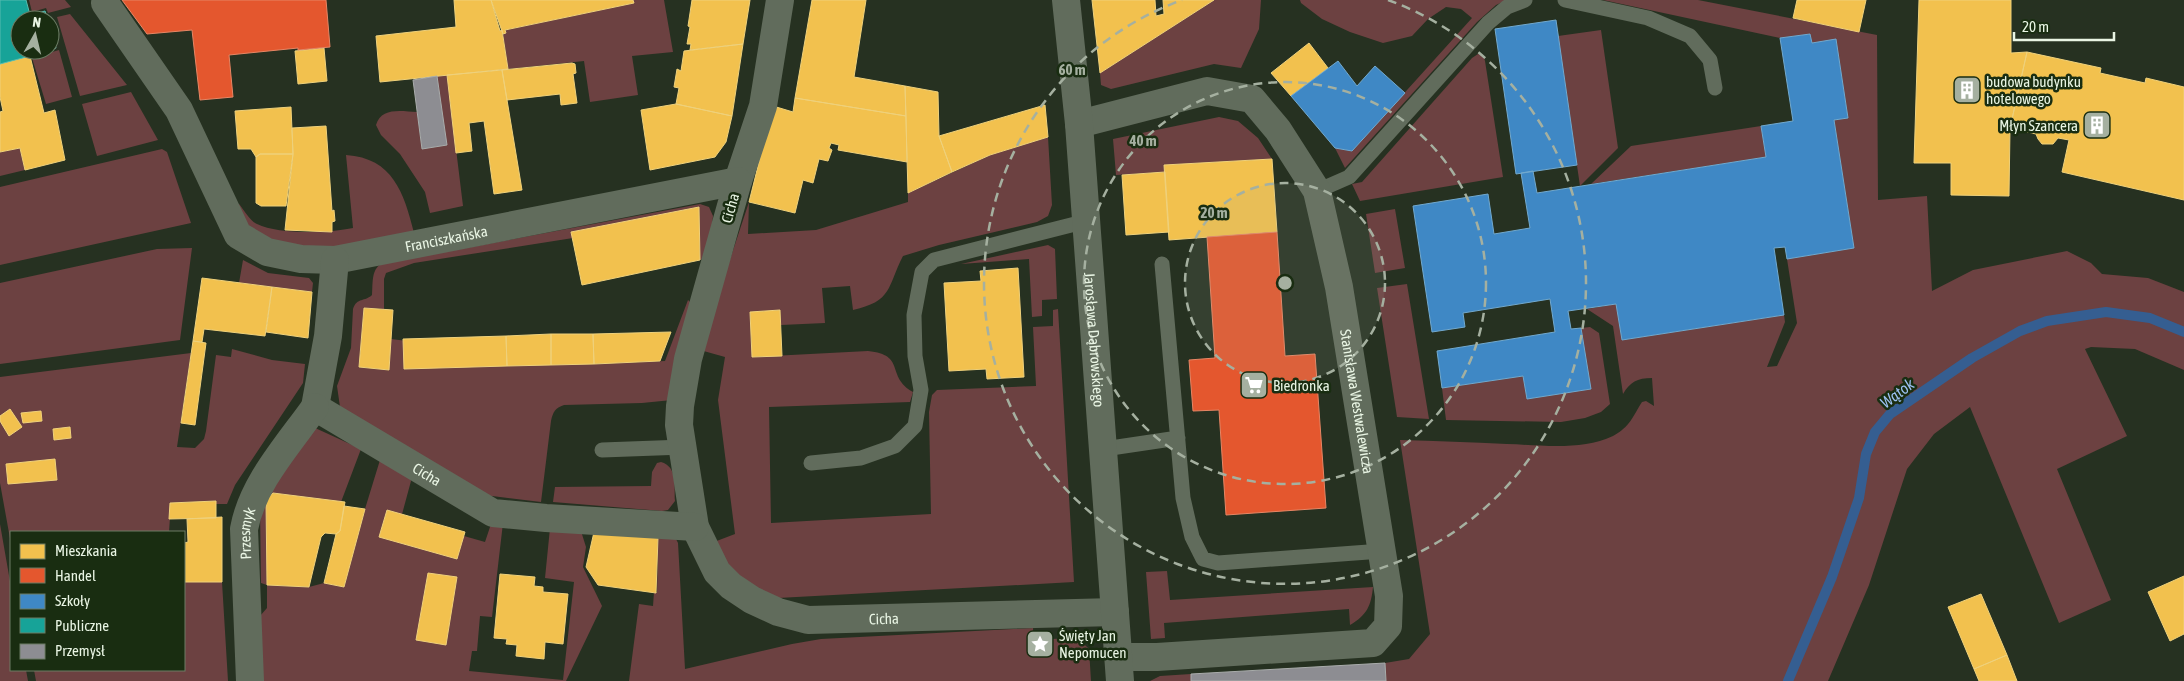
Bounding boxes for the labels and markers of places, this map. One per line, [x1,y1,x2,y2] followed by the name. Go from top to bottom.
[1986,73,2081,107] place label: budowa budynku hotelowego
[1952,75,1982,105] building icon: budowa budynku hotelowego
[2082,110,2112,140] building icon: Młyn Szancera
[1999,117,2078,134] place label: Młyn Szancera
[1276,274,1294,292] centre of rings
[1239,370,1269,400] supermarket icon: Biedronka
[1273,377,1330,394] place label: Biedronka
[1059,627,1127,661] place label: Święty Jan Nepomucen
[1025,629,1055,659] place icon: Święty Jan Nepomucen

